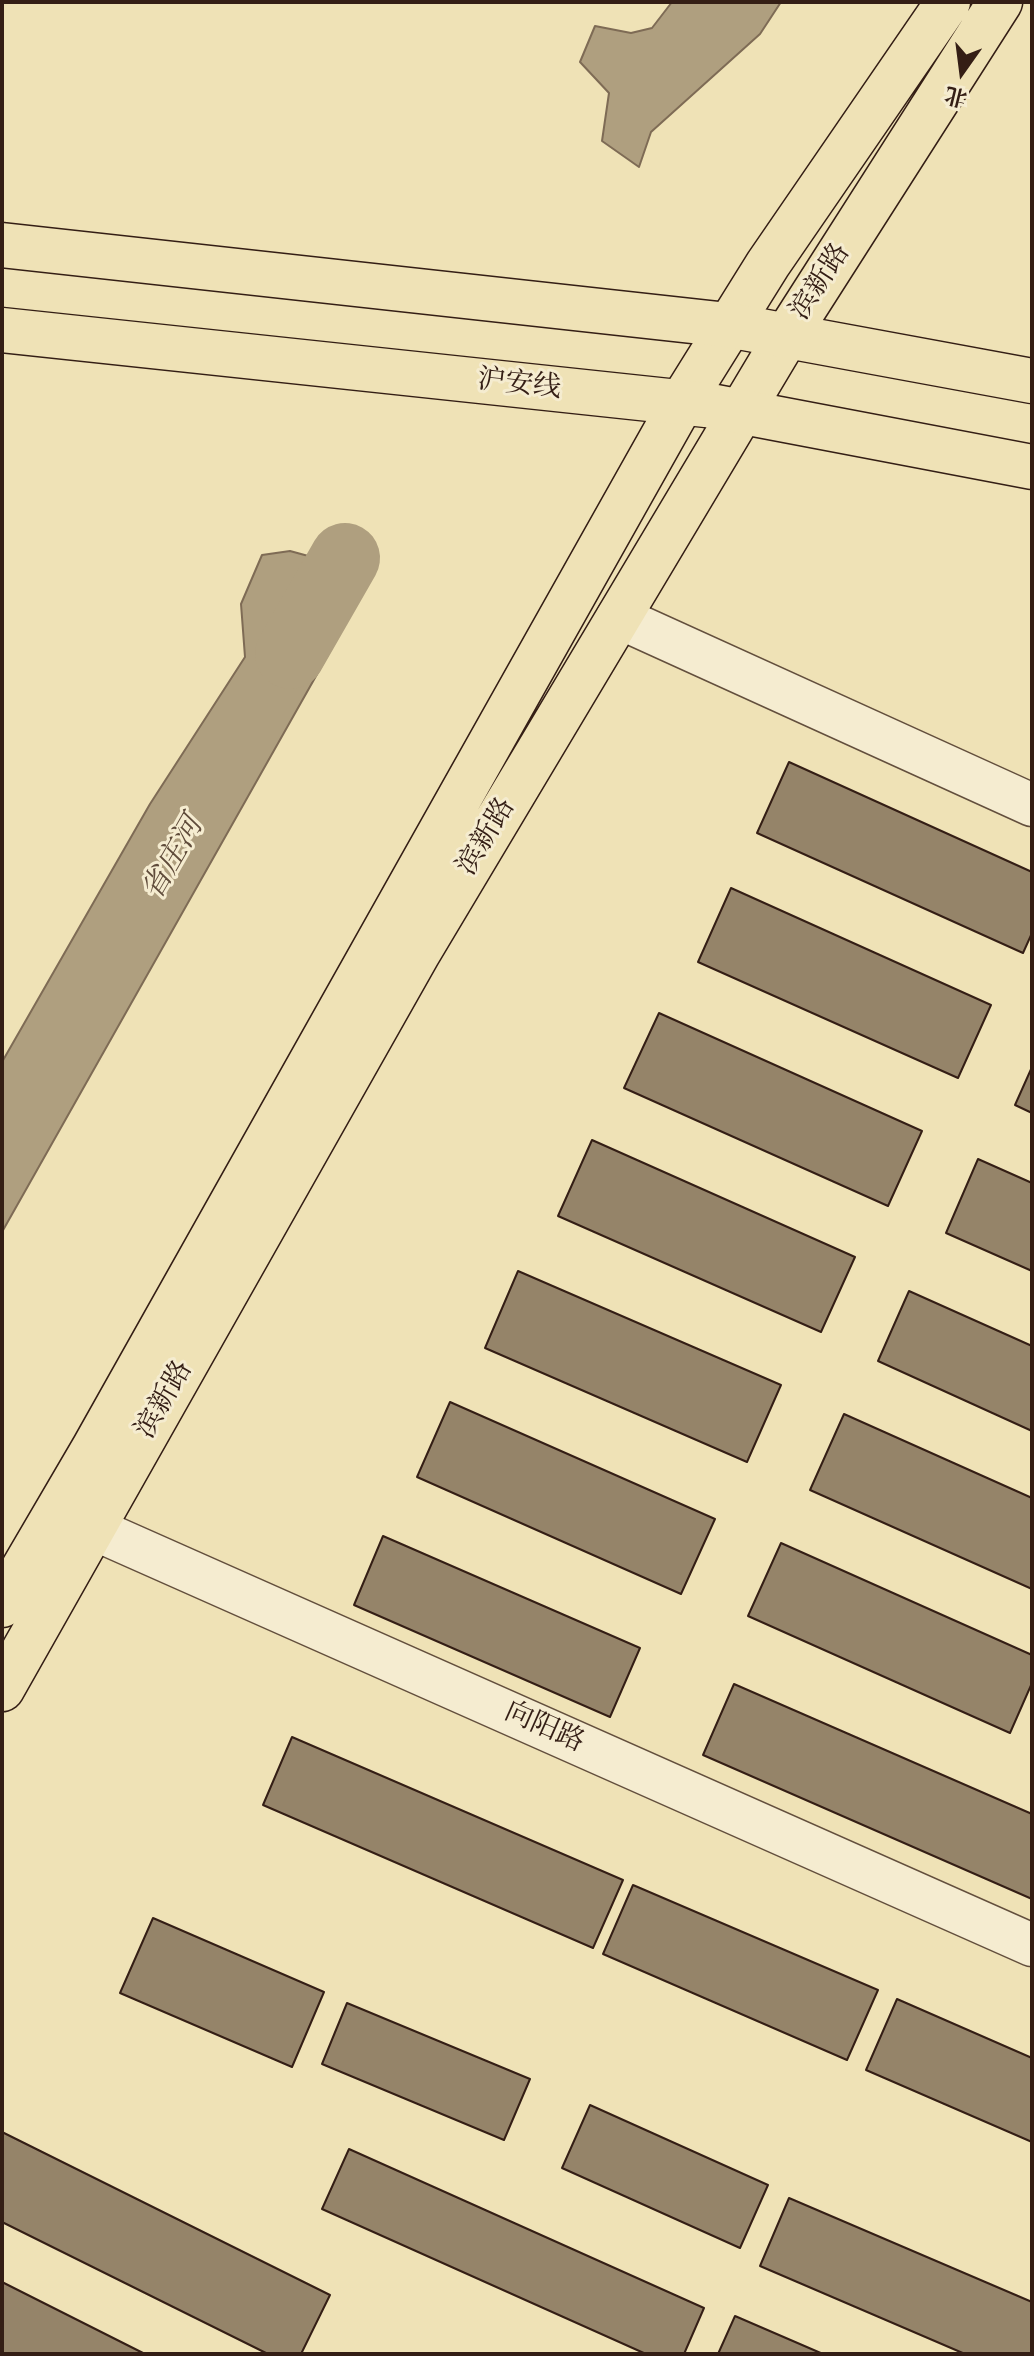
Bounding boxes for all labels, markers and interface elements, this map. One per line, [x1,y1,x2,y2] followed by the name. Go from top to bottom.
[922,32,1002,112] north arrow
[942,80,970,112] text: 北
[784,238,858,326] street label: 滨新路
[475,364,563,406] street label: 沪安线
[451,792,523,882] street label: 滨新路
[136,811,212,907] water label: 省庄河
[129,1355,201,1445] street label: 滨新路
[499,1696,589,1760] street label: 向阳路

